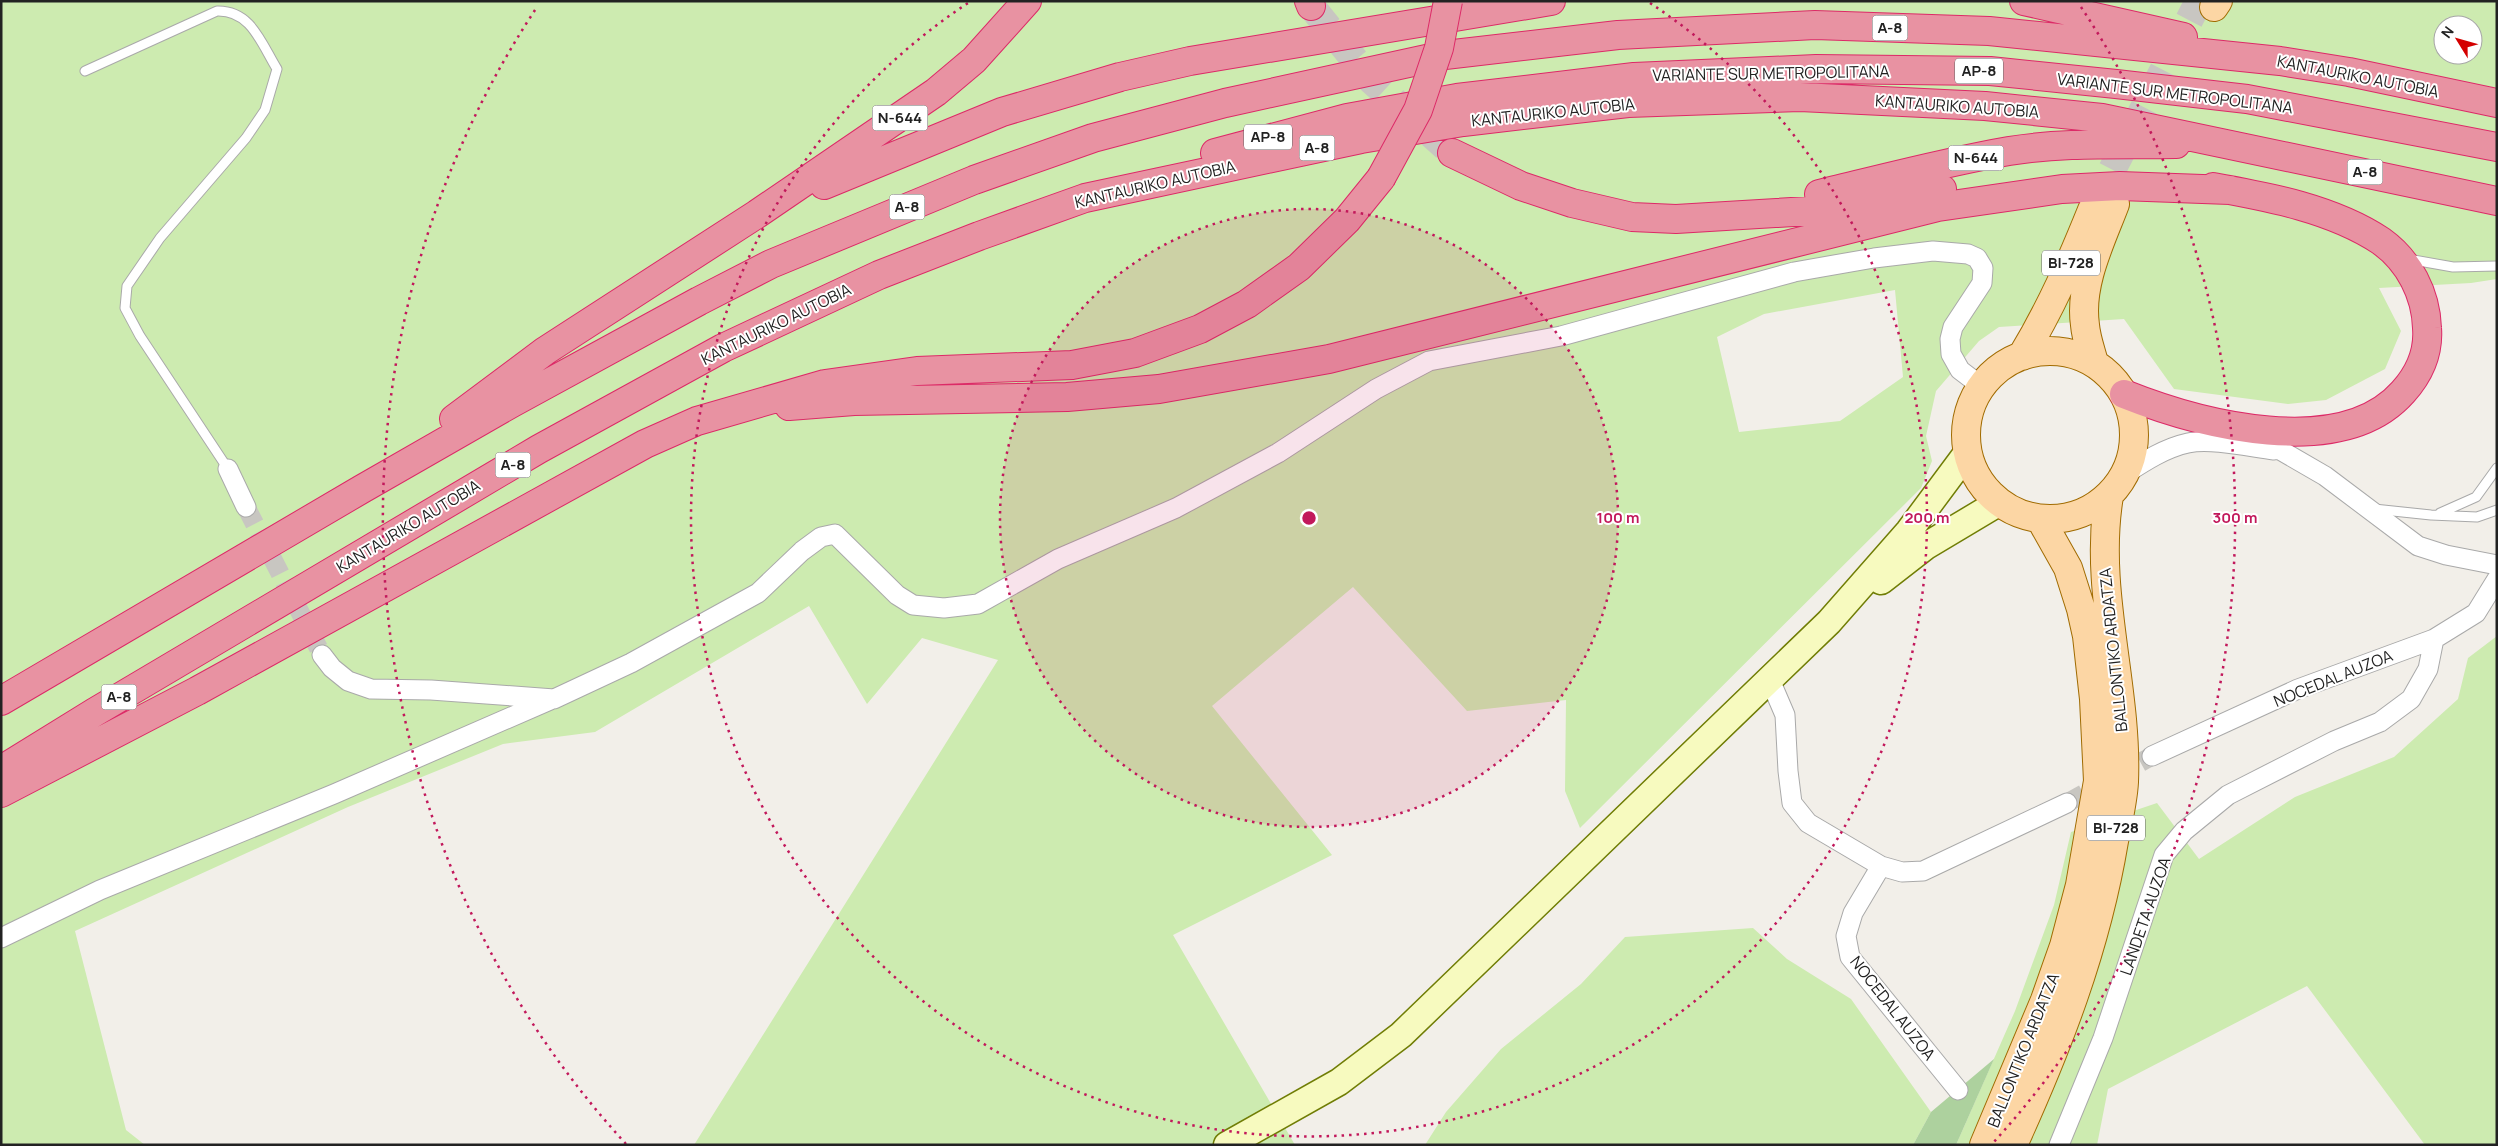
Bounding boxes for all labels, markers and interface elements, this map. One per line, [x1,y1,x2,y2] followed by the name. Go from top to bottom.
[1872,15,1908,40] road number: A-8
[2433,15,2483,65] north arrow
[2437,22,2458,42] text: N
[2275,50,2441,102] street label: KANTAURIKO AUTOBIA
[1955,58,2003,84] road number: AP-8
[1652,60,1890,86] street label: VARIANTE SUR METROPOLITANA
[2056,68,2294,118] street label: VARIANTE SUR METROPOLITANA
[1874,89,2040,123] street label: KANTAURIKO AUTOBIA
[1470,92,1636,132] street label: KANTAURIKO AUTOBIA
[872,106,928,130] road number: N-644
[1244,124,1292,150] road number: AP-8
[1300,136,1334,160] road number: A-8
[1948,146,2004,170] road number: N-644
[1072,155,1238,213] street label: KANTAURIKO AUTOBIA
[2348,160,2382,184] road number: A-8
[890,194,924,220] road number: A-8
[2042,250,2100,276] road number: BI-728
[697,278,855,370] street label: KANTAURIKO AUTOBIA
[496,452,530,478] road number: A-8
[332,474,484,578] street label: KANTAURIKO AUTOBIA
[1597,507,1639,528] text: 100 m
[1904,507,1950,528] text: 200 m
[2213,507,2257,528] text: 300 m
[1300,509,1318,527] centre of rings
[2093,567,2133,733] street label: BALLONTIKO ARDATZA
[2270,644,2396,712] street label: NOCEDAL AUZOA
[102,684,136,710] road number: A-8
[2087,816,2145,840] road number: BI-728
[2114,854,2176,978] street label: LANDETA AUZOA
[1845,951,1941,1065] street label: NOCEDAL AUZOA
[1982,969,2064,1131] street label: BALLONTIKO ARDATZA

